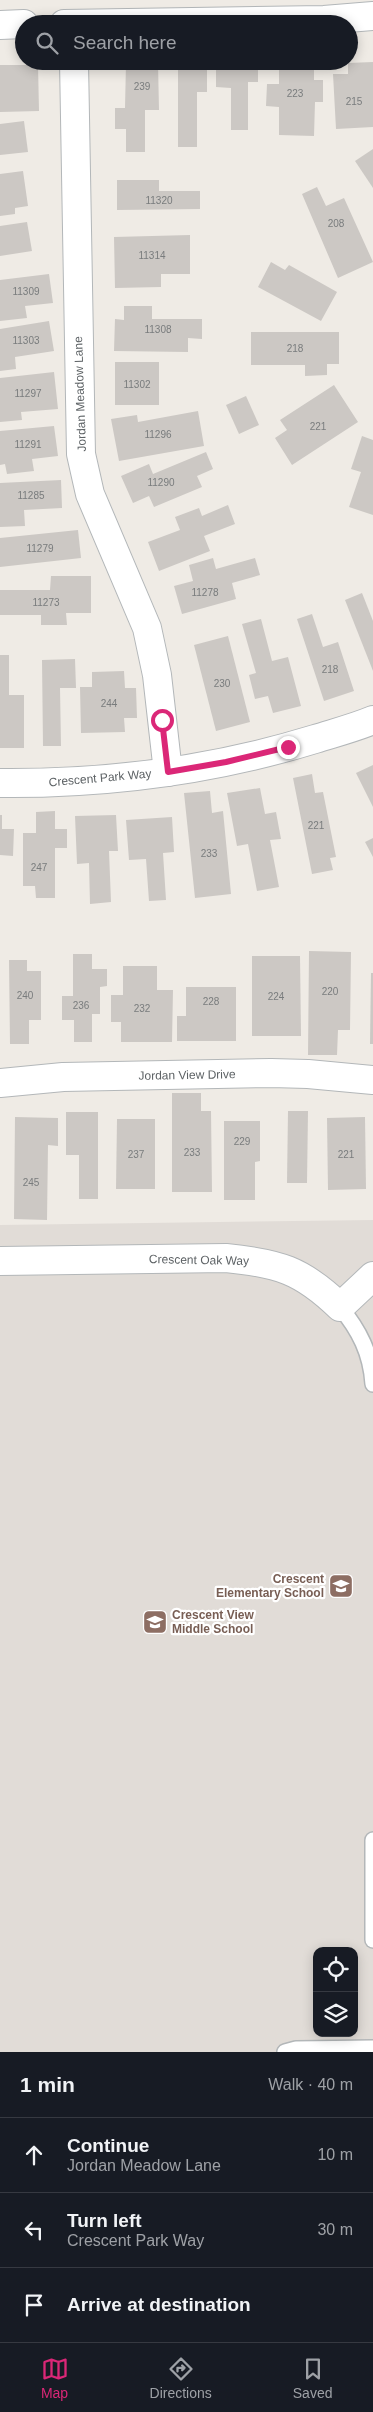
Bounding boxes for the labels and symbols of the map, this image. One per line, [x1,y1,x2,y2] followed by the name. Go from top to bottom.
[134,81,151,92] house number: 239
[287,88,304,99] house number: 223
[346,96,363,107] house number: 215
[145,195,173,206] house number: 11320
[328,218,345,229] house number: 208
[138,250,166,261] house number: 11314
[12,286,40,297] house number: 11309
[144,324,172,335] house number: 11308
[12,335,40,346] house number: 11303
[71,336,89,452] street label: Jordan Meadow Lane
[287,343,304,354] house number: 218
[123,379,151,390] house number: 11302
[14,388,42,399] house number: 11297
[310,421,327,432] house number: 221
[144,429,172,440] house number: 11296
[14,439,42,450] house number: 11291
[147,477,175,488] house number: 11290
[17,490,45,501] house number: 11285
[26,543,54,554] house number: 11279
[191,587,219,598] house number: 11278
[32,597,60,608] house number: 11273
[322,664,339,675] house number: 218
[214,678,231,689] house number: 230
[101,698,118,709] house number: 244
[151,709,174,732] route start
[277,736,300,759] route end
[48,767,152,789] street label: Crescent Park Way
[308,820,325,831] house number: 221
[201,848,218,859] house number: 233
[31,862,48,873] house number: 247
[322,986,339,997] house number: 220
[17,990,34,1001] house number: 240
[268,991,285,1002] house number: 224
[203,996,220,1007] house number: 228
[73,1000,90,1011] house number: 236
[134,1003,151,1014] house number: 232
[138,1067,236,1083] street label: Jordan View Drive
[234,1136,251,1147] house number: 229
[184,1147,201,1158] house number: 233
[128,1149,145,1160] house number: 237
[338,1149,355,1160] house number: 221
[23,1177,40,1188] house number: 245
[149,1252,249,1268] street label: Crescent Oak Way
[216,1572,324,1600] place label: Crescent Elementary School
[328,1573,354,1599] school or university icon: Crescent Elementary School
[172,1608,254,1636] place label: Crescent View Middle School
[142,1609,168,1635] school or university icon: Crescent View Middle School

